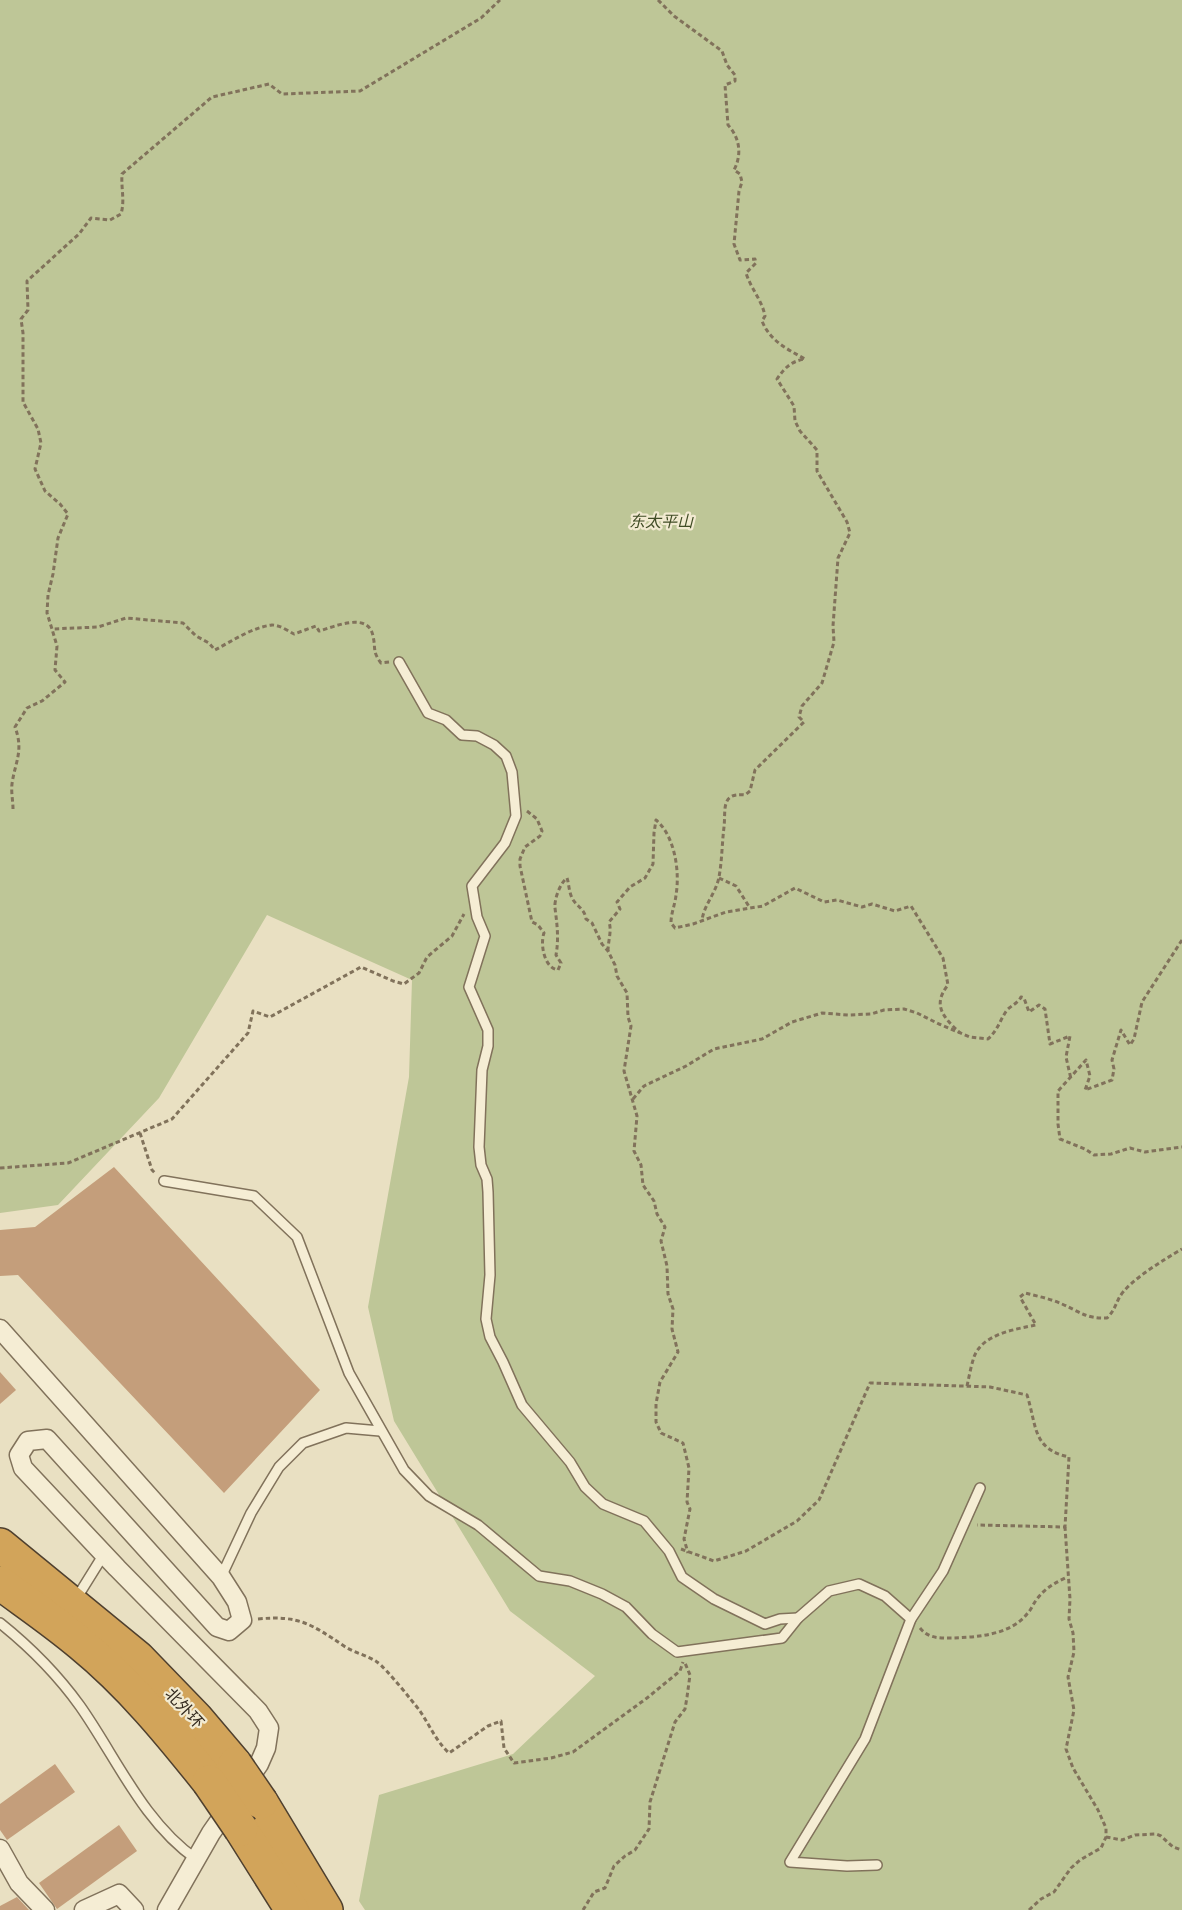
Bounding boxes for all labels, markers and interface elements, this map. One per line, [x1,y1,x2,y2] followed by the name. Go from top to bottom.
[629,510,694,532] park label: 东太平山
[161,1683,209,1733] street label: 北外环

